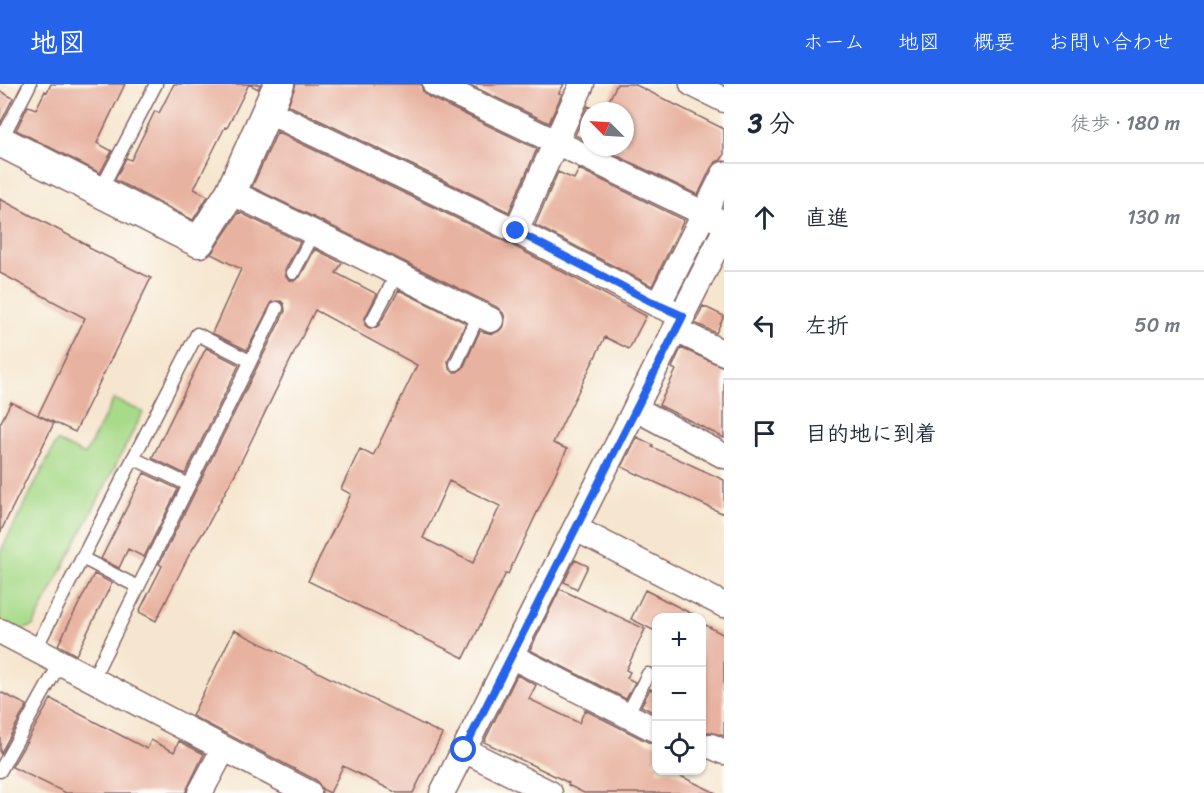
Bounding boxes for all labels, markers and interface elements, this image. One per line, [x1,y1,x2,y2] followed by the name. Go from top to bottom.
[30,18,86,67] text: 地図
[803,23,865,61] text: ホーム
[898,23,940,61] text: 地図
[973,23,1015,61] text: 概要
[1048,23,1174,61] text: お問い合わせ
[748,100,795,146] text: 3 分
[580,102,634,156] north arrow
[1070,106,1180,141] text: 徒歩 · 180 m
[805,198,849,237] text: 直進
[1127,200,1180,235] text: 130 m
[748,201,781,234] icon: ahead
[502,217,528,243] route end
[805,306,849,345] text: 左折
[1135,308,1180,343] text: 50 m
[748,309,781,342] icon: left
[805,414,937,453] text: 目的地に到着
[748,417,781,450] icon: arrive
[652,613,706,775] map controls
[652,613,706,667] button: +
[652,667,706,721] button: −
[652,721,706,775] button: locate
[450,736,476,762] route start

